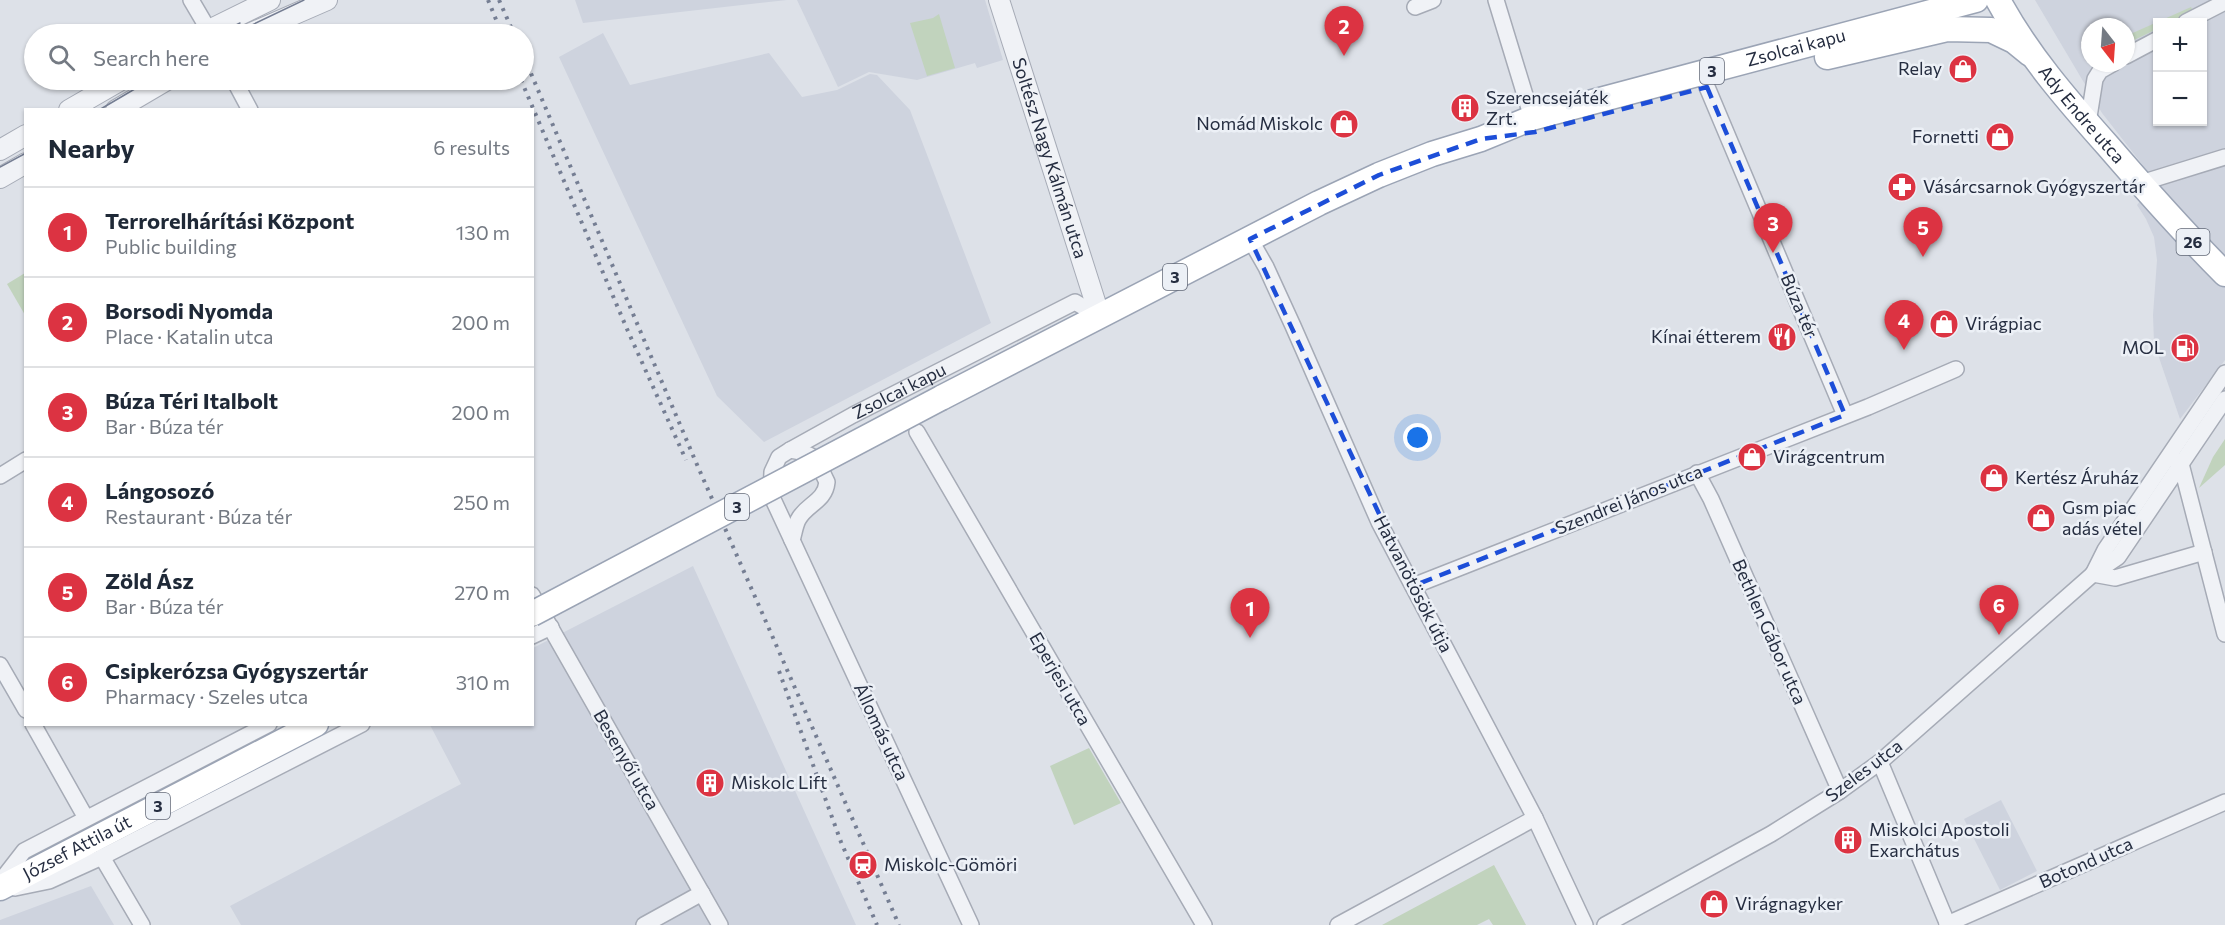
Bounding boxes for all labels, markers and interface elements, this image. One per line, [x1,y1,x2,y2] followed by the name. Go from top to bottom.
[1324,7,1364,56] pin: 2
[2081,18,2135,72] north arrow
[2153,18,2207,126] map controls
[2153,18,2207,72] button: +
[1744,23,1848,71] street label: Zsolcai kapu
[24,24,534,90] search box
[45,41,78,74] icon: search
[93,44,209,71] text: Search here
[1947,53,1979,85] shop icon: Relay
[1008,55,1093,261] street label: Soltész Nagy Kálmán utca
[1898,57,1942,79] place label: Relay
[1700,58,1724,84] road number: 3
[2034,60,2130,168] street label: Ady Endre utca
[2153,72,2207,126] button: −
[1486,86,1609,129] place label: Szerencsejáték Zrt.
[1449,92,1481,124] building icon: Szerencsejáték Zrt.
[1328,108,1360,140] shop icon: Nomád Miskolc
[1196,112,1323,134] place label: Nomád Miskolc
[1984,121,2016,153] shop icon: Fornetti
[1912,125,1979,147] place label: Fornetti
[48,132,135,163] text: Nearby
[433,135,510,159] text: 6 results
[1886,171,1918,203] pharmacy icon: Vásárcsarnok Gyógyszertár
[1923,175,2145,197] place label: Vásárcsarnok Gyógyszertár
[1754,204,1792,253] pin: 3
[105,207,354,234] text: Terrorelhárítási Központ
[1904,208,1942,257] pin: 5
[63,220,72,244] text: 1
[456,220,510,244] text: 130 m
[2176,229,2210,255] road number: 26
[105,234,237,258] text: Public building
[1163,264,1187,290] road number: 3
[1777,270,1823,341] street label: Búza tér
[105,297,273,324] text: Borsodi Nyomda
[1884,300,1924,350] pin: 4
[1928,308,1960,340] shop icon: Virágpiac
[62,310,73,334] text: 2
[452,310,510,334] text: 200 m
[1965,312,2042,334] place label: Virágpiac
[1766,321,1798,353] restaurant icon: Kínai étterem
[105,324,274,348] text: Place · Katalin utca
[1651,325,1761,347] place label: Kínai étterem
[2169,332,2201,364] fuel station icon: MOL
[2122,336,2164,358] place label: MOL
[849,358,949,423] street label: Zsolcai kapu
[105,387,278,414] text: Búza Téri Italbolt
[62,400,73,424] text: 3
[452,400,510,424] text: 200 m
[105,414,224,438] text: Bar · Búza tér
[1403,423,1432,452] your location
[1736,441,1768,473] shop icon: Virágcentrum
[1773,445,1885,467] place label: Virágcentrum
[1552,459,1705,539] street label: Szendrei János utca
[1978,462,2010,494] shop icon: Kertész Áruház
[2015,466,2139,488] place label: Kertész Áruház
[105,477,215,504] text: Lángosozó
[61,490,74,514] text: 4
[453,490,510,514] text: 250 m
[725,494,749,520] road number: 3
[2062,496,2142,539] place label: Gsm piac adás vétel
[2025,502,2057,534] shop icon: Gsm piac adás vétel
[105,504,292,528] text: Restaurant · Búza tér
[1370,511,1458,656] street label: Hatvanötösök útja
[1728,556,1812,708] street label: Bethlen Gábor utca
[105,567,194,594] text: Zöld Ász
[62,580,73,604] text: 5
[454,580,510,604] text: 270 m
[1980,586,2018,635] pin: 6
[1230,588,1270,638] pin: 1
[105,594,224,618] text: Bar · Búza tér
[1025,628,1096,729] street label: Eperjesi utca
[105,657,368,684] text: Csipkerózsa Gyógyszertár
[61,670,74,694] text: 6
[456,670,510,694] text: 310 m
[850,680,914,784] street label: Állomás utca
[105,684,308,708] text: Pharmacy · Szeles utca
[589,705,664,814] street label: Besenyői utca
[1821,734,1906,806] street label: Szeles utca
[694,767,726,799] building icon: Miskolc Lift
[731,771,828,793] place label: Miskolc Lift
[146,793,170,819] road number: 3
[19,810,135,884] street label: József Attila út
[1869,818,2010,861] place label: Miskolci Apostoli Exarchátus
[1832,824,1864,856] building icon: Miskolci Apostoli Exarchátus
[2035,832,2136,892] street label: Botond utca
[847,849,879,881] station icon: Miskolc-Gömöri
[884,853,1017,875] place label: Miskolc-Gömöri
[1698,888,1730,920] shop icon: Virágnagyker
[1735,892,1843,914] place label: Virágnagyker

